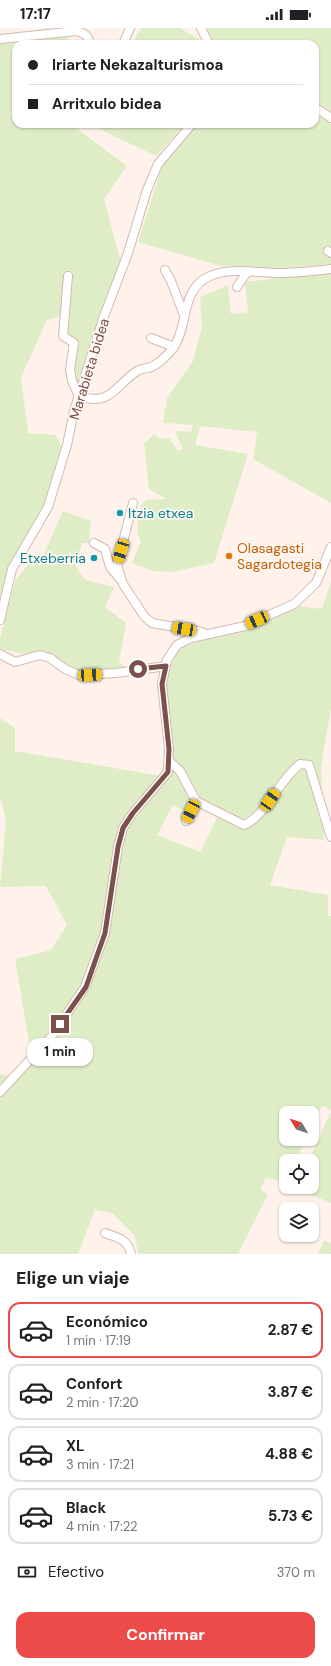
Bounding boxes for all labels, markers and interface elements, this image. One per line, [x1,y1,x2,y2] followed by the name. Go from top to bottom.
[20,4,51,24] text: 17:17
[52,55,223,75] text: Iriarte Nekazalturismoa
[52,94,162,114] text: Arritxulo bidea
[65,316,113,422] street label: Marabieta bidea
[128,504,193,522] place label: Itzia etxea
[115,508,125,518] marker: Itzia etxea
[112,538,130,564] car
[237,539,322,573] place label: Olasagasti Sagardotegia
[20,549,86,567] place label: Etxeberria
[224,551,234,561] marker: Olasagasti Sagardotegia
[89,553,99,563] marker: Etxeberria
[244,610,270,630] car
[171,621,197,637] car
[129,660,147,678] route start
[78,668,102,682] car
[258,787,282,813] car
[180,798,202,824] car
[51,1015,69,1033] route end
[27,1038,93,1066] callout: 1 min
[44,1043,76,1060] text: 1 min
[279,1106,319,1146] north arrow
[279,1106,319,1242] map controls
[279,1154,319,1194] button: locate
[279,1202,319,1242] button: layers
[16,1266,130,1290] text: Elige un viaje
[18,1312,54,1348] icon: car
[66,1312,148,1332] text: Económico
[268,1320,313,1340] text: 2.87 €
[66,1332,131,1349] text: 1 min · 17:19
[18,1374,54,1410] icon: car
[66,1374,123,1394] text: Confort
[267,1382,313,1402] text: 3.87 €
[66,1394,138,1411] text: 2 min · 17:20
[18,1436,54,1472] icon: car
[66,1436,84,1456] text: XL
[265,1444,313,1464] text: 4.88 €
[66,1456,134,1473] text: 3 min · 17:21
[18,1498,54,1534] icon: car
[66,1498,106,1518] text: Black
[268,1506,313,1526] text: 5.73 €
[66,1518,138,1535] text: 4 min · 17:22
[16,1561,38,1583] icon: cash
[48,1562,104,1582] text: Efectivo
[277,1564,315,1581] text: 370 m
[16,1612,315,1658] button: Confirmar

